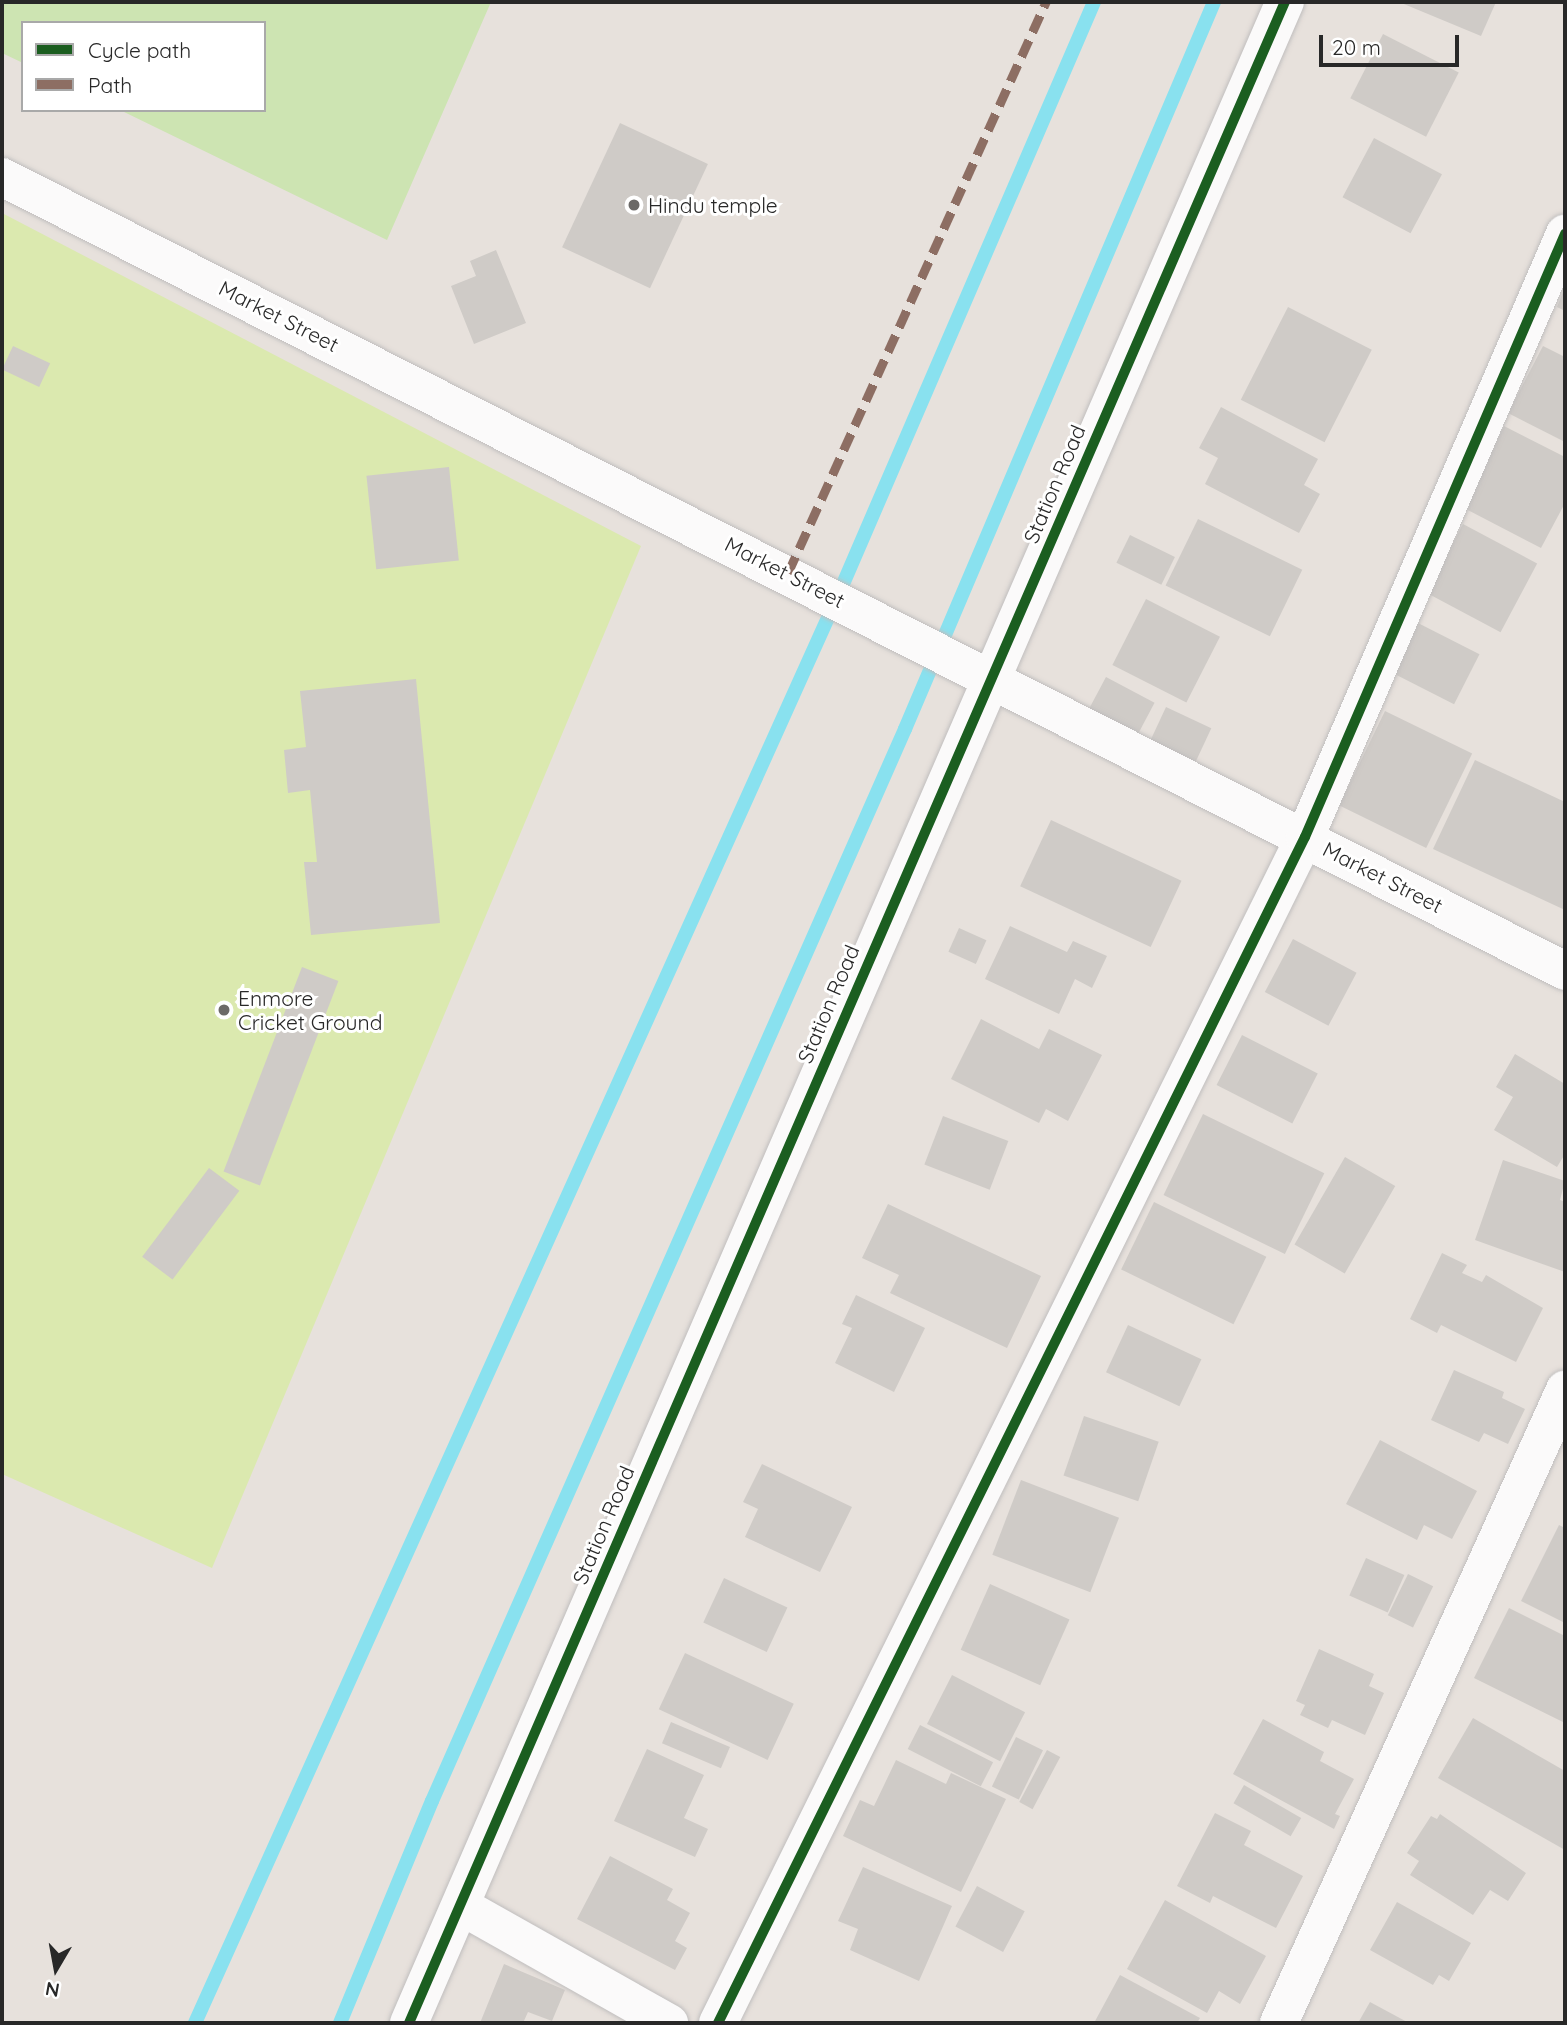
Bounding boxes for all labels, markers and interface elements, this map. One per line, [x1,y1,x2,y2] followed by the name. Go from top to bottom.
[21,21,266,112] legend
[1322,21,1462,65] scale bar
[1332,34,1381,60] text: 20 m
[88,37,191,63] text: Cycle path
[88,72,132,98] text: Path
[648,192,778,218] place label: Hindu temple
[626,197,642,213] marker: Hindu temple
[215,275,343,357] street label: Market Street
[1018,421,1090,547] street label: Station Road
[721,531,849,613] street label: Market Street
[1319,836,1447,918] street label: Market Street
[792,941,864,1067] street label: Station Road
[238,985,382,1035] place label: Enmore Cricket Ground
[216,1002,232,1018] marker: Enmore Cricket Ground
[567,1462,639,1588] street label: Station Road
[21,1934,91,2004] north arrow
[43,1977,61,2003] text: N

